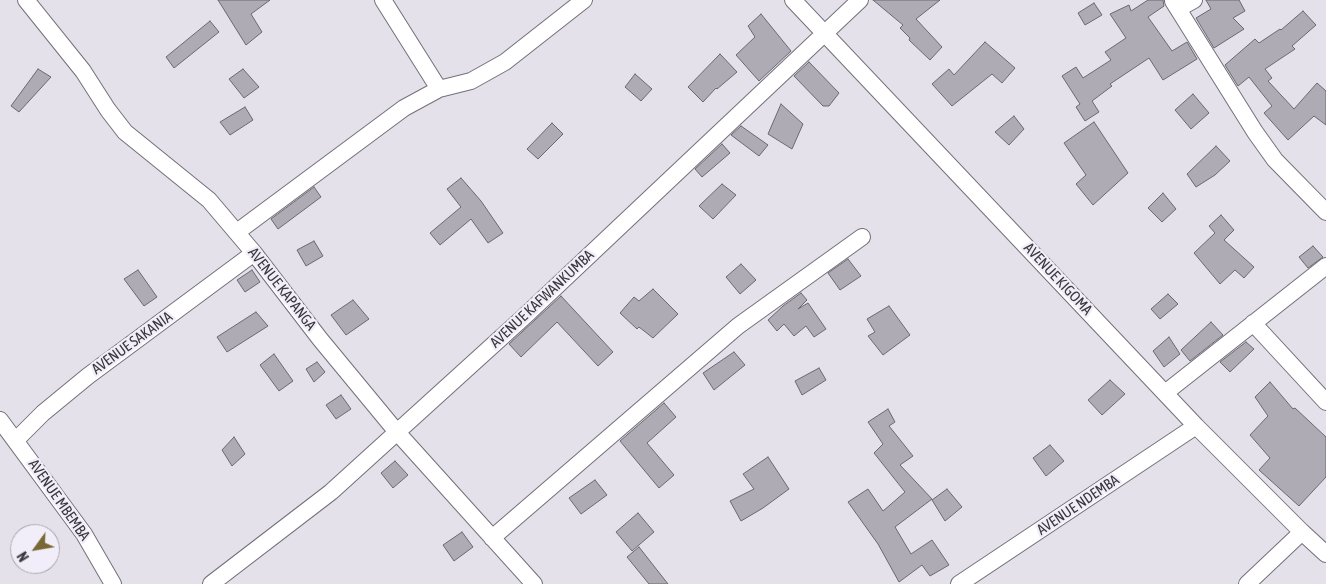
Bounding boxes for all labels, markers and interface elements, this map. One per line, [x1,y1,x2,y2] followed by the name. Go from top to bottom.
[1020,239,1096,319] street label: AVENUE KIGOMA
[244,244,320,334] street label: AVENUE KAPANGA
[486,246,598,352] street label: AVENUE KAFWANKUMBA
[88,308,176,378] street label: AVENUE SAKANIA
[24,456,94,544] street label: AVENUE MBEMBA
[1034,471,1122,539] street label: AVENUE NDEMBA
[10,524,60,574] north arrow
[14,549,32,564] text: N

